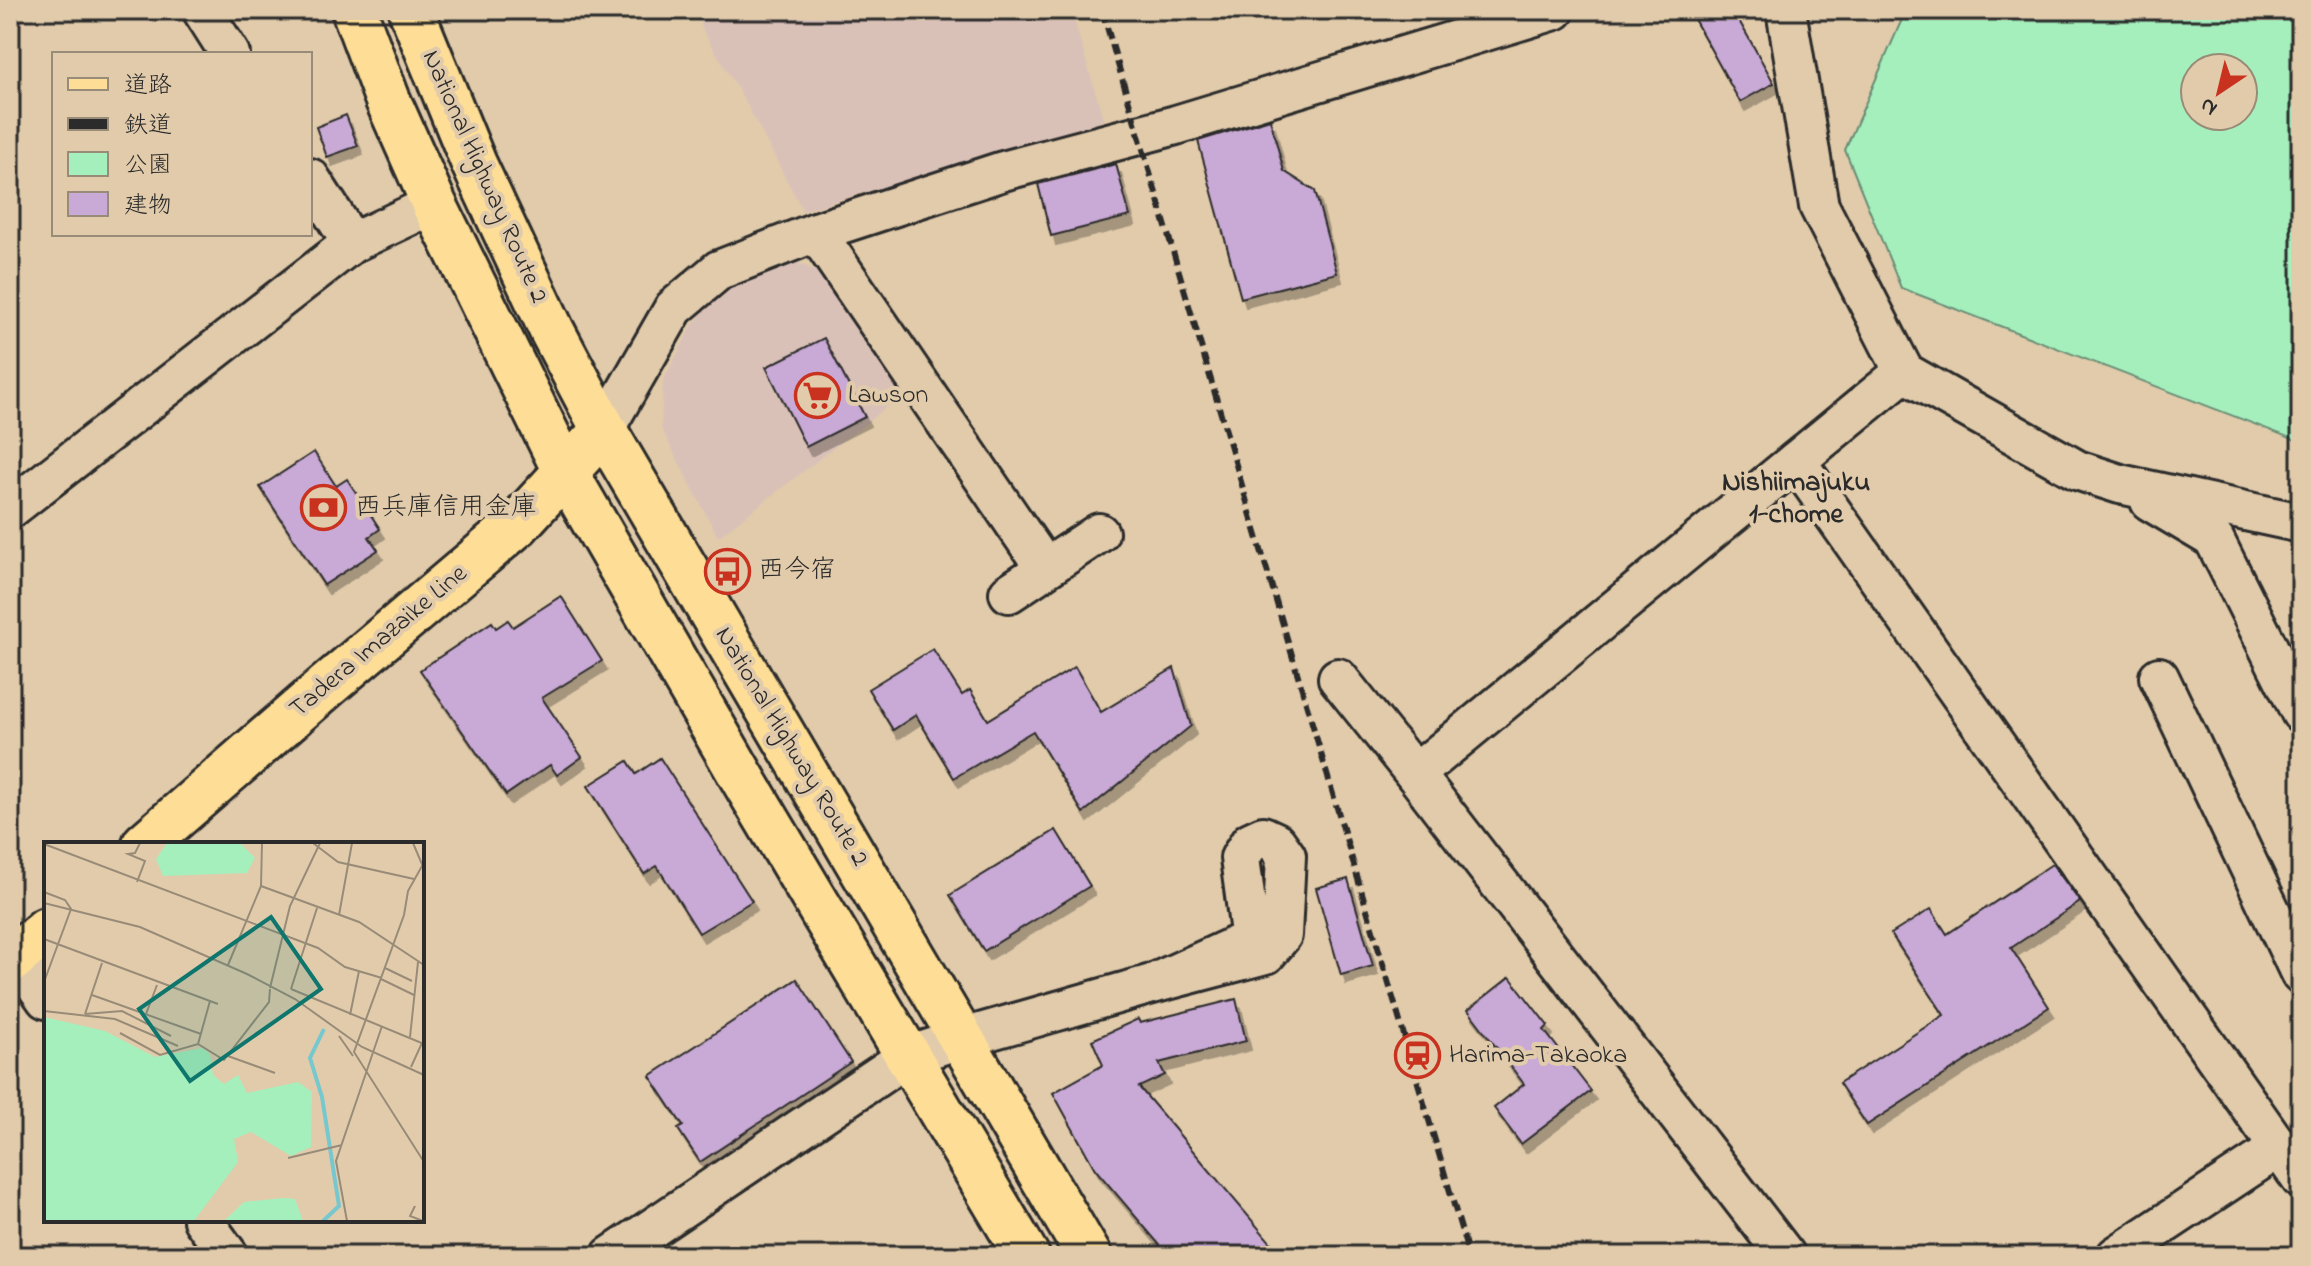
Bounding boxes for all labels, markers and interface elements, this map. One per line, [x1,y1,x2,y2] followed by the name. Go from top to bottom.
[411,44,557,310] street label: National Highway Route 2
[52,52,312,236] legend
[2179,52,2259,132] north arrow
[124,69,172,104] text: 道路
[2194,89,2225,123] text: N
[124,109,172,144] text: 鉄道
[124,149,172,184] text: 公園
[124,189,172,224] text: 建物
[793,372,841,420] supermarket icon: Lawson
[848,377,928,415] place label: Lawson
[1722,463,1870,536] district label: Nishiimajuku 1-chome
[300,484,348,532] bank icon: 西兵庫信用金庫
[355,489,537,527] place label: 西兵庫信用金庫
[703,547,751,595] bus stop icon: 西今宿
[758,552,836,590] place label: 西今宿
[282,556,477,728] street label: Tadera Imazaike Line
[704,620,878,874] street label: National Highway Route 2
[44,842,424,1222] inset map
[1394,1032,1442,1080] station icon: Harima-Takaoka
[1449,1037,1627,1075] place label: Harima-Takaoka

